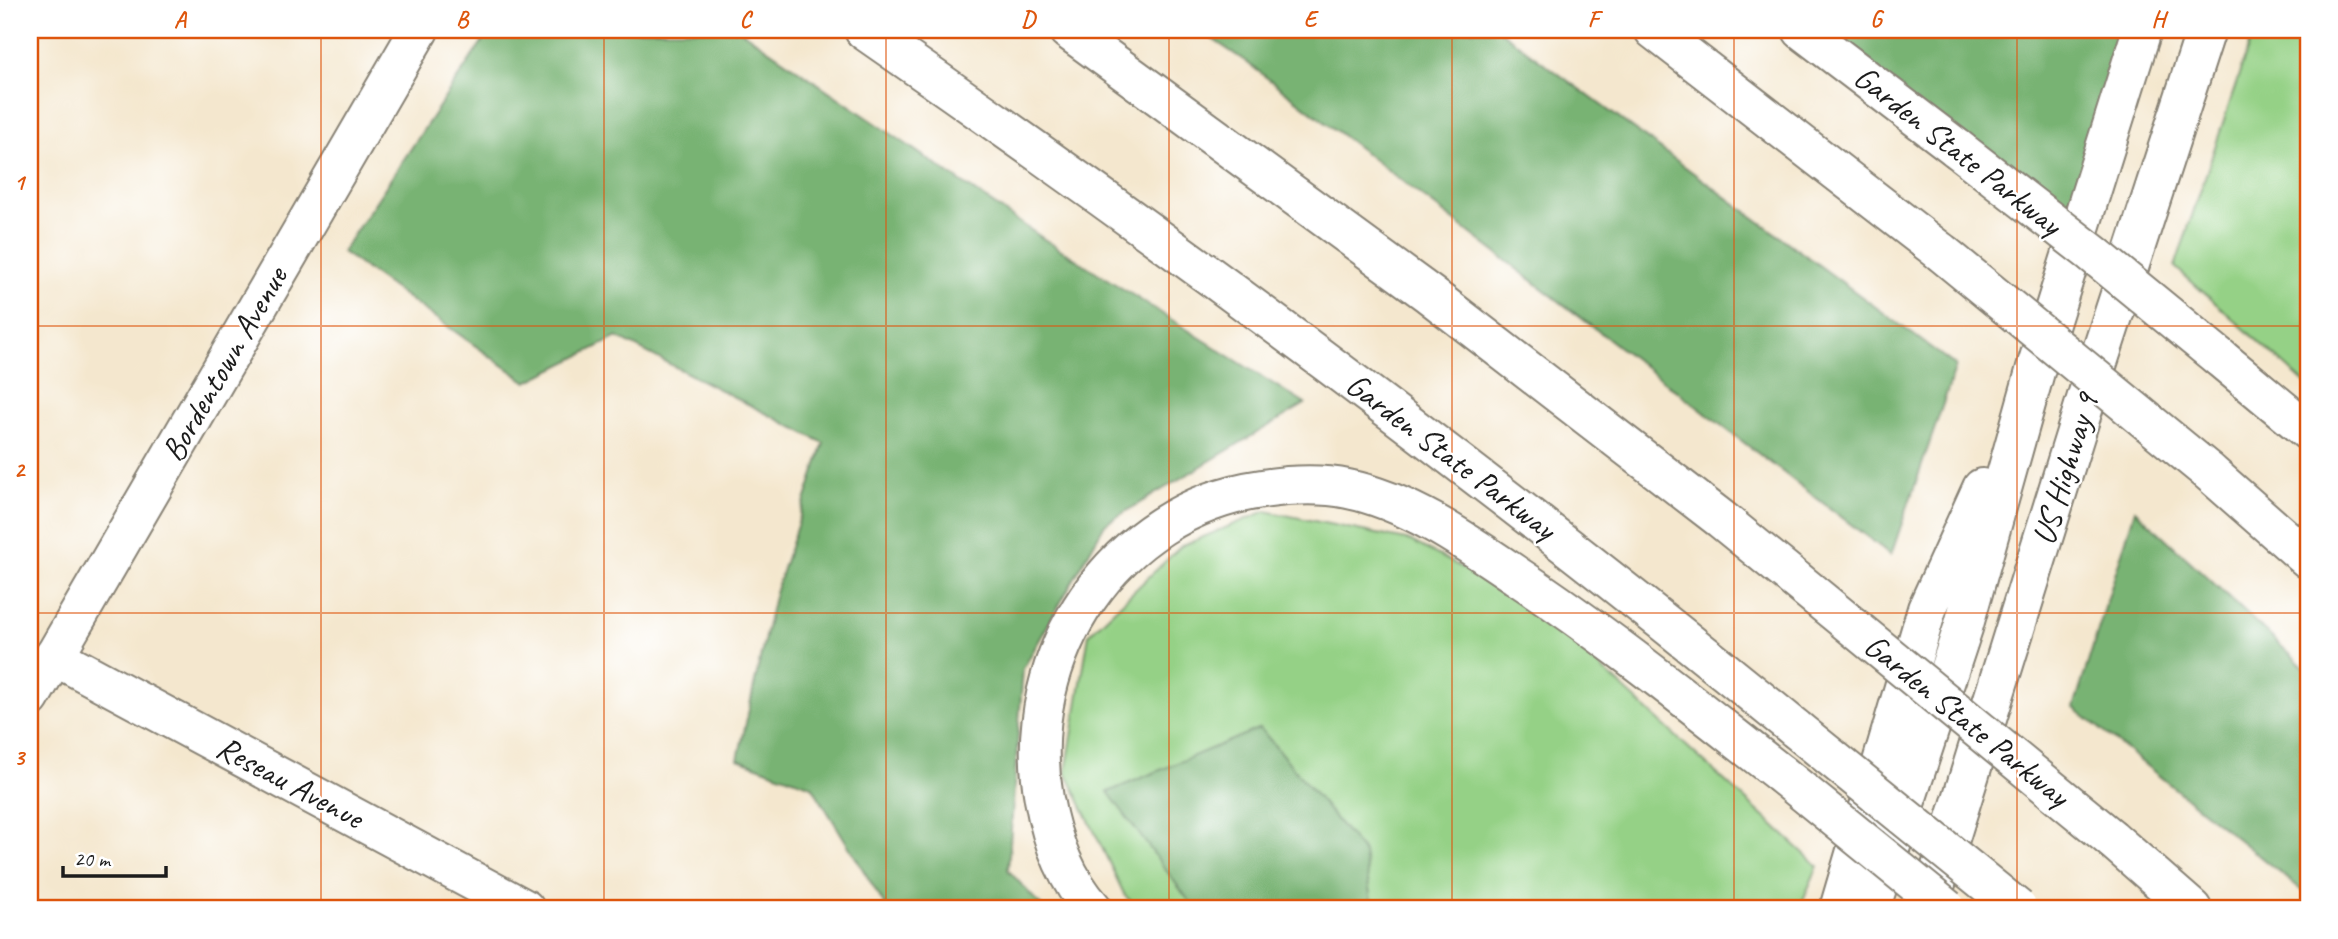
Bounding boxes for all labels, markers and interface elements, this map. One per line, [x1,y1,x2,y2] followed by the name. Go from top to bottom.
[174,5,188,34] text: A
[456,5,470,34] text: B
[740,5,754,34] text: C
[1021,5,1037,34] text: D
[1304,5,1320,34] text: E
[1588,5,1604,34] text: F
[1870,5,1885,34] text: G
[2151,5,2169,34] text: H
[1846,56,2072,246] street label: Garden State Parkway
[14,168,27,197] text: 1
[151,257,298,469] street label: Bordentown Avenue
[1338,363,1567,550] street label: Garden State Parkway
[2022,385,2109,550] street label: US Highway 9
[14,455,27,484] text: 2
[1856,624,2080,817] street label: Garden State Parkway
[210,726,372,839] street label: Reseau Avenue
[14,743,27,772] text: 3
[63,834,166,878] scale bar
[74,846,112,872] text: 20 m

